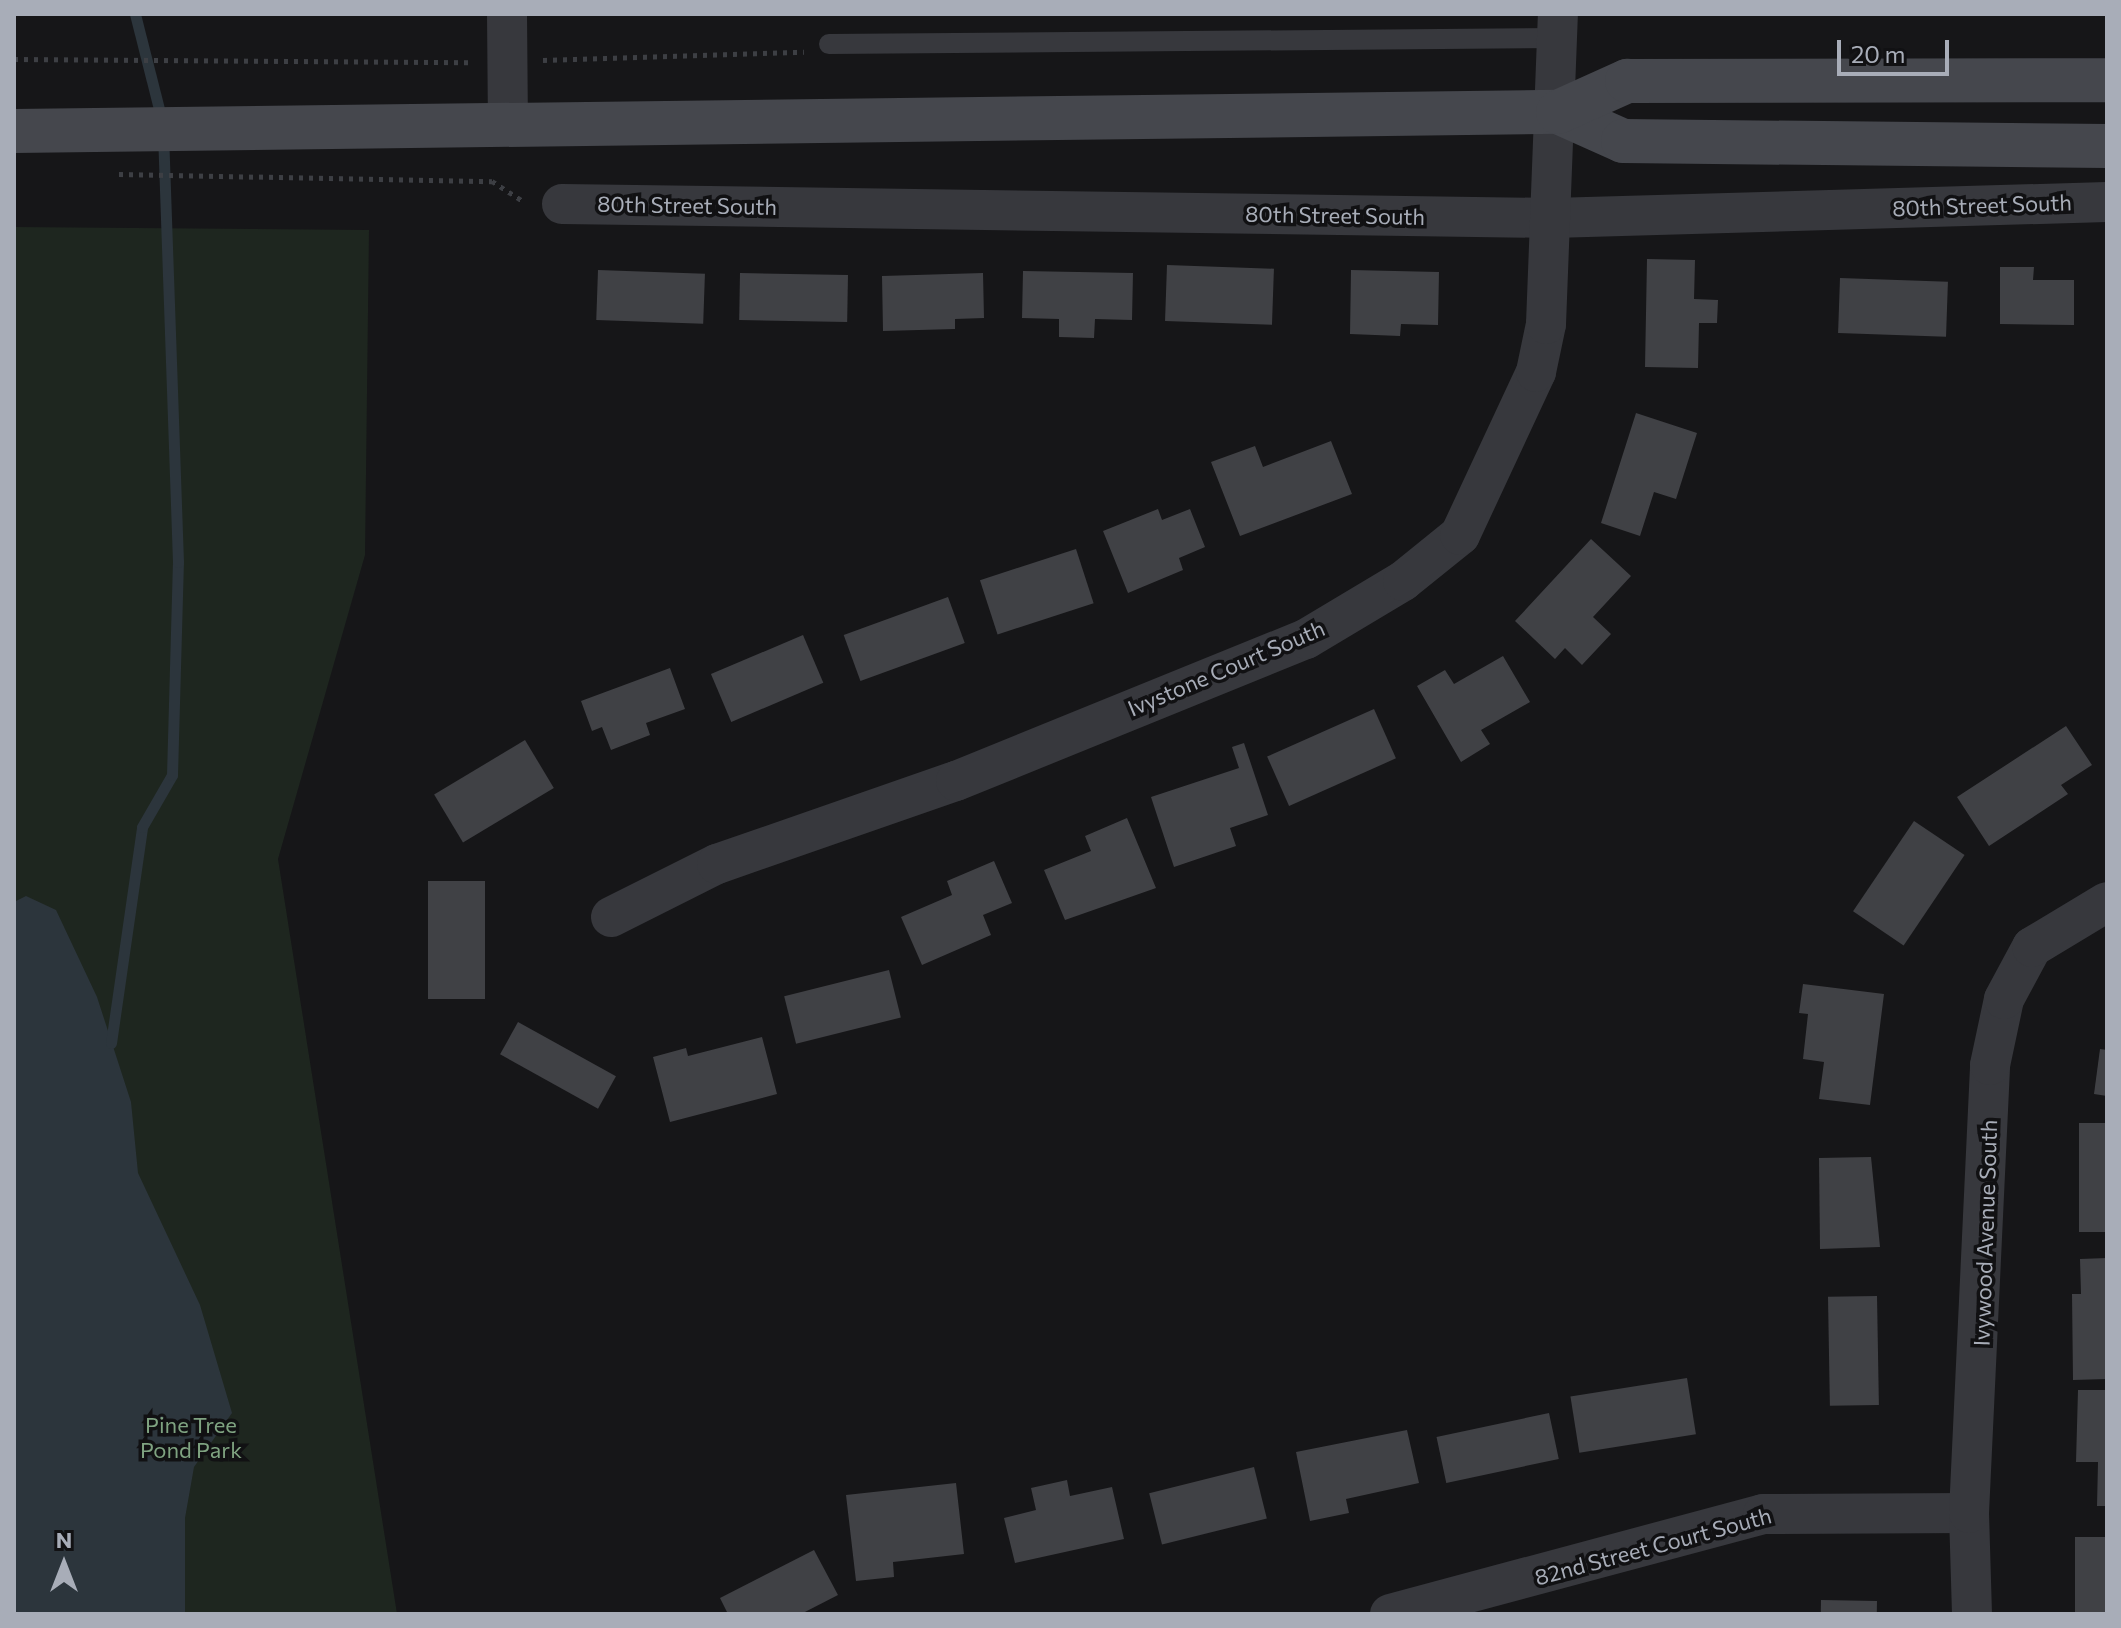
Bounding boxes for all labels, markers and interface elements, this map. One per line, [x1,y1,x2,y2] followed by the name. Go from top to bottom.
[1841,24,1953,74] scale bar
[1851,39,1905,68] text: 20 m
[1892,189,2072,221] street label: 80th Street South
[597,190,777,220] street label: 80th Street South
[1245,200,1425,230] street label: 80th Street South
[1123,615,1329,721] street label: Ivystone Court South
[1968,1119,2002,1347] street label: Ivywood Avenue South
[140,1411,242,1462] park label: Pine Tree Pond Park
[1532,1502,1774,1590] street label: 82nd Street Court South
[24,1524,104,1604] north arrow
[56,1526,72,1553] text: N

